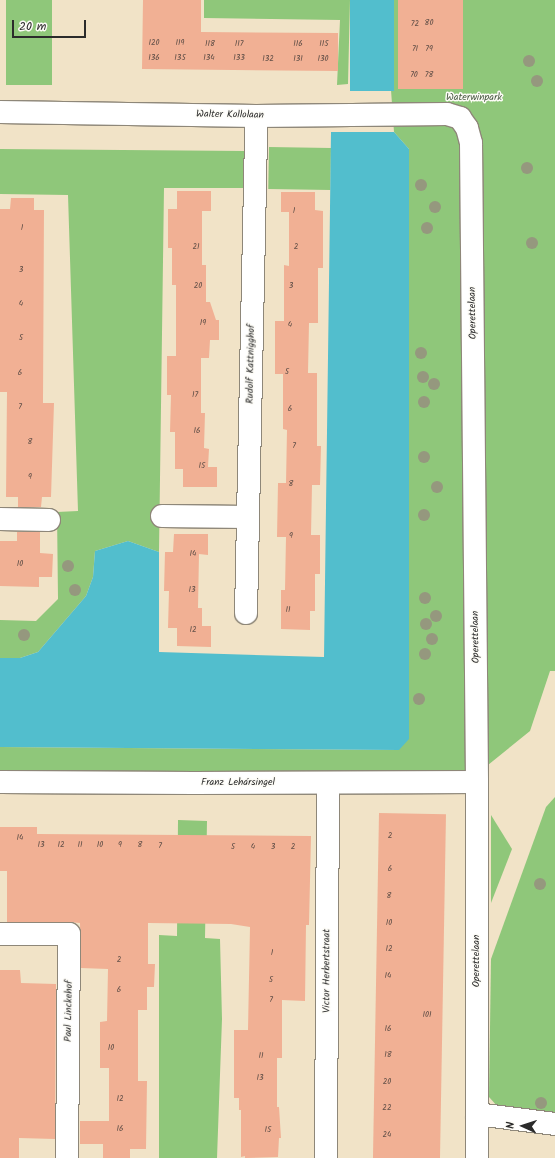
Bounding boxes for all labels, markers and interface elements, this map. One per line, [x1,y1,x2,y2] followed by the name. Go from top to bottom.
[14,12,88,38] scale bar
[19,17,46,36] text: 20 m
[425,18,433,28] house number: 80
[411,19,419,29] house number: 72
[148,38,160,48] house number: 120
[176,38,184,48] house number: 119
[205,39,215,49] house number: 118
[235,39,243,49] house number: 117
[293,39,303,49] house number: 116
[319,39,329,49] house number: 115
[412,44,418,54] house number: 71
[425,44,433,54] house number: 79
[148,53,160,63] house number: 136
[174,53,186,63] house number: 135
[203,53,215,63] house number: 134
[233,53,245,63] house number: 133
[262,54,274,64] house number: 132
[293,54,303,64] house number: 131
[317,54,329,64] house number: 130
[410,70,418,80] house number: 70
[425,70,433,80] house number: 78
[446,92,502,104] park label: Waterwinpark
[196,108,264,122] street label: Walter Kollolaan
[293,206,295,216] house number: 1
[21,223,23,233] house number: 1
[192,242,200,252] house number: 21
[294,242,298,252] house number: 2
[19,265,23,275] house number: 3
[194,281,202,291] house number: 20
[289,281,293,291] house number: 3
[467,287,479,339] street label: Operettelaan
[19,299,23,309] house number: 4
[200,318,206,328] house number: 19
[288,320,292,330] house number: 4
[244,324,258,404] street label: Rudolf Kattnigghof
[19,333,23,343] house number: 5
[285,367,289,377] house number: 5
[18,368,22,378] house number: 6
[192,390,198,400] house number: 17
[18,402,22,412] house number: 7
[288,404,292,414] house number: 6
[194,426,200,436] house number: 16
[28,437,32,447] house number: 8
[292,441,296,451] house number: 7
[199,461,205,471] house number: 15
[28,472,32,482] house number: 9
[289,479,293,489] house number: 8
[289,531,293,541] house number: 9
[190,549,196,559] house number: 14
[17,559,23,569] house number: 10
[188,585,196,595] house number: 13
[285,605,291,615] house number: 11
[470,611,482,663] street label: Operettelaan
[189,625,197,635] house number: 12
[201,777,275,789] street label: Franz Lehársingel
[388,831,392,841] house number: 2
[17,833,23,843] house number: 14
[37,840,45,850] house number: 13
[57,840,65,850] house number: 12
[77,840,83,850] house number: 11
[97,840,103,850] house number: 10
[118,840,122,850] house number: 9
[138,840,142,850] house number: 8
[158,841,162,851] house number: 7
[231,842,235,852] house number: 5
[251,842,255,852] house number: 4
[271,842,275,852] house number: 3
[291,842,295,852] house number: 2
[388,864,392,874] house number: 6
[387,891,391,901] house number: 8
[386,918,392,928] house number: 10
[321,929,333,1013] street label: Victor Herbertstraat
[471,935,483,987] street label: Operettelaan
[385,944,393,954] house number: 12
[271,948,273,958] house number: 1
[117,955,121,965] house number: 2
[385,971,391,981] house number: 14
[269,975,273,985] house number: 5
[62,980,76,1042] street label: Paul Linckehof
[117,985,121,995] house number: 6
[269,995,273,1005] house number: 7
[422,1010,432,1020] house number: 101
[385,1024,391,1034] house number: 16
[108,1043,114,1053] house number: 10
[384,1050,392,1060] house number: 18
[258,1051,264,1061] house number: 11
[256,1073,264,1083] house number: 13
[383,1077,391,1087] house number: 20
[116,1094,124,1104] house number: 12
[382,1103,392,1113] house number: 22
[503,1106,543,1146] north arrow
[502,1121,520,1129] text: N
[117,1124,123,1134] house number: 16
[265,1125,271,1135] house number: 15
[382,1130,392,1140] house number: 24

